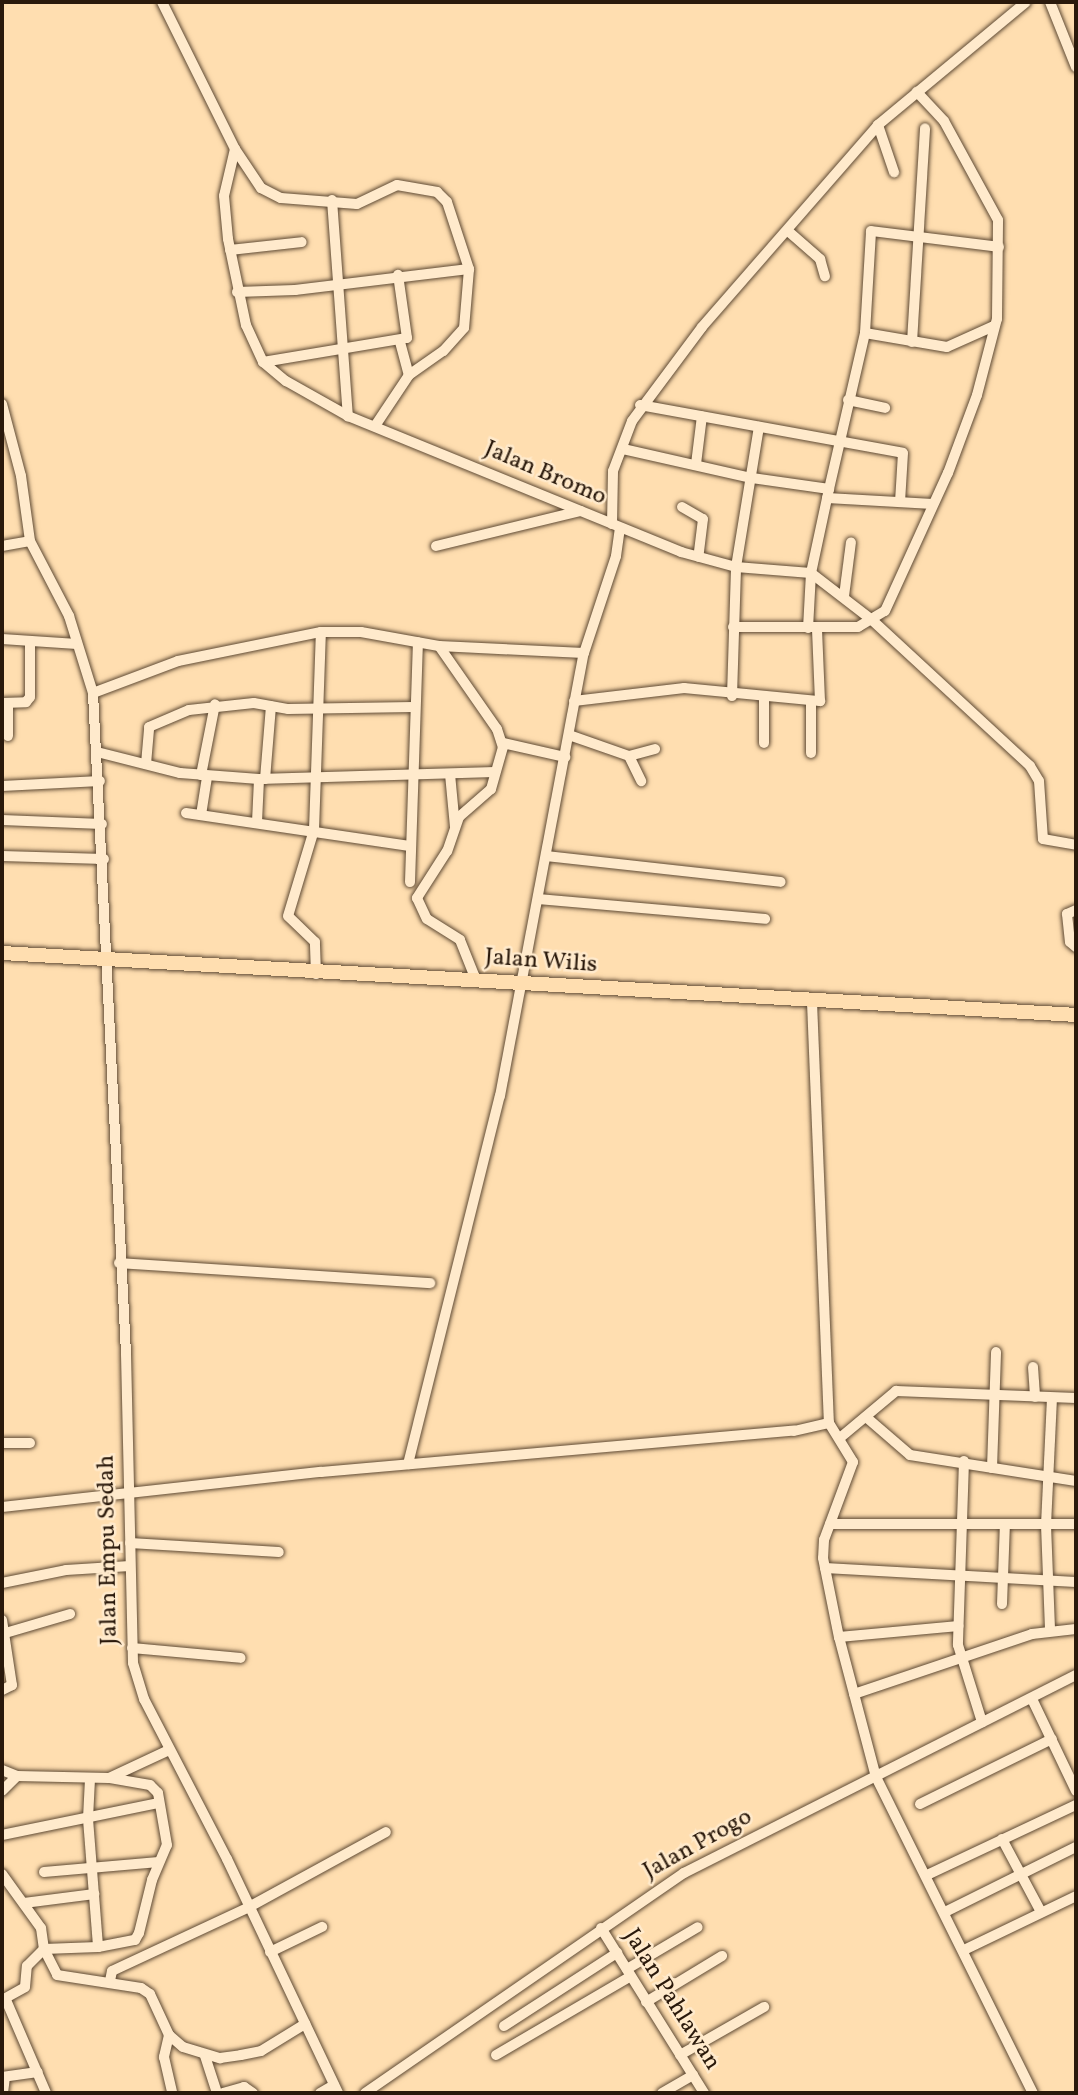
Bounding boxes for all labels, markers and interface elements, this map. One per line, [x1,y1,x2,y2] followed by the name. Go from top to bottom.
[480,435,610,513] street label: Jalan Bromo
[483,944,599,980] street label: Jalan Wilis
[93,1455,125,1645] street label: Jalan Empu Sedah
[639,1803,757,1887] street label: Jalan Progo
[616,1924,726,2076] street label: Jalan Pahlawan

